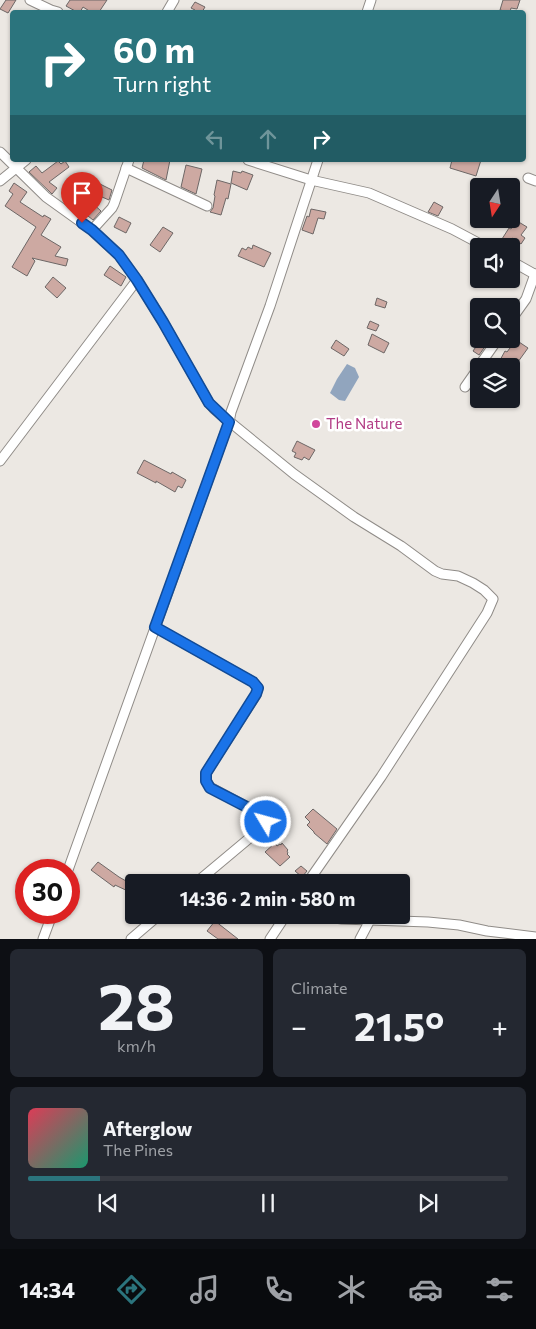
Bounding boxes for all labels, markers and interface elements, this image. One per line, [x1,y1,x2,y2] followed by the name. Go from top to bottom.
[113,27,195,70] text: 60 m
[30,30,95,95] icon: right
[113,70,211,97] text: Turn right
[201,125,229,153] icon: left
[254,125,282,153] icon: ahead
[307,125,335,153] icon: right
[61,172,103,223] pin
[470,178,520,228] north arrow
[470,178,520,408] map controls
[68,179,96,207] icon: arrive
[470,238,520,288] button: sound
[470,298,520,348] button: search
[470,358,520,408] button: layers
[326,414,402,432] place label: The Nature
[310,418,322,430] marker: The Nature
[239,795,291,847] position arrow
[15,859,80,924] speed limit sign: 30
[180,887,355,910] text: 14:36 · 2 min · 580 m
[98,964,175,1043] text: 28
[291,978,347,997] text: Climate
[354,1002,444,1049] text: 21.5°
[291,1009,307,1043] text: −
[492,1009,508,1043] text: +
[117,1036,156,1055] text: km/h
[103,1117,192,1140] text: Afterglow
[103,1140,173,1159] text: The Pines
[94,1189,122,1217] icon: previous
[254,1189,282,1217] icon: pause
[414,1189,442,1217] icon: next
[114,1272,149,1307] icon: directions
[187,1272,222,1307] icon: music
[261,1272,296,1307] icon: phone
[334,1272,369,1307] icon: climate
[408,1272,443,1307] icon: car
[482,1272,517,1307] icon: filters
[19,1276,75,1303] text: 14:34

